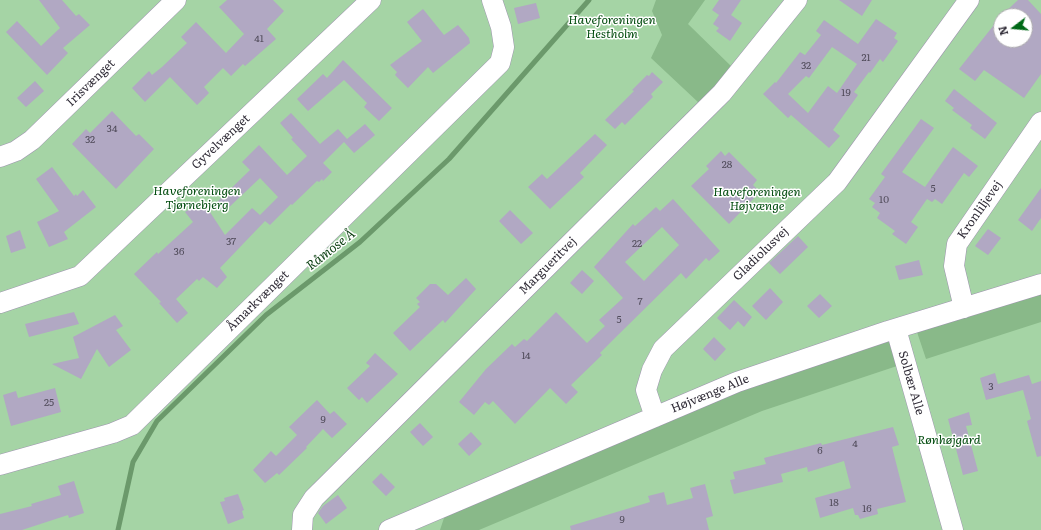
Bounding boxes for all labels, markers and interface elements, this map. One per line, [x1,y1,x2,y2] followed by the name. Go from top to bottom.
[993,8,1033,48] north arrow
[568,13,656,41] park label: Haveforeningen Hestholm
[993,24,1011,38] text: N
[254,33,264,45] house number: 41
[861,52,871,64] house number: 21
[64,56,118,110] street label: Irisvænget
[801,60,811,72] house number: 32
[841,87,851,99] house number: 19
[189,112,253,172] street label: Gyvelvænget
[107,123,117,135] house number: 34
[85,134,95,146] house number: 32
[722,159,732,171] house number: 28
[955,178,1005,242] street label: Kronliljevej
[930,183,936,195] house number: 5
[153,184,241,212] park label: Haveforeningen Tjørnebjerg
[713,185,801,213] park label: Haveforeningen Højvænge
[879,194,889,206] house number: 10
[730,224,792,284] street label: Gladiolusvej
[304,226,358,274] water label: Råmose Å
[516,234,580,298] street label: Margueritvej
[226,236,236,248] house number: 37
[632,238,642,250] house number: 22
[174,246,184,258] house number: 36
[224,268,292,334] street label: Åmarkvænget
[637,296,643,308] house number: 7
[616,314,622,326] house number: 5
[895,349,927,417] street label: Solbær Alle
[521,350,531,362] house number: 14
[669,372,751,416] street label: Højvænge Alle
[988,381,994,393] house number: 3
[44,397,54,409] house number: 25
[320,414,326,426] house number: 9
[917,433,981,447] park label: Rønhøjgård
[852,438,858,450] house number: 4
[817,445,823,457] house number: 6
[829,497,839,509] house number: 18
[862,503,872,515] house number: 16
[619,514,625,526] house number: 9

